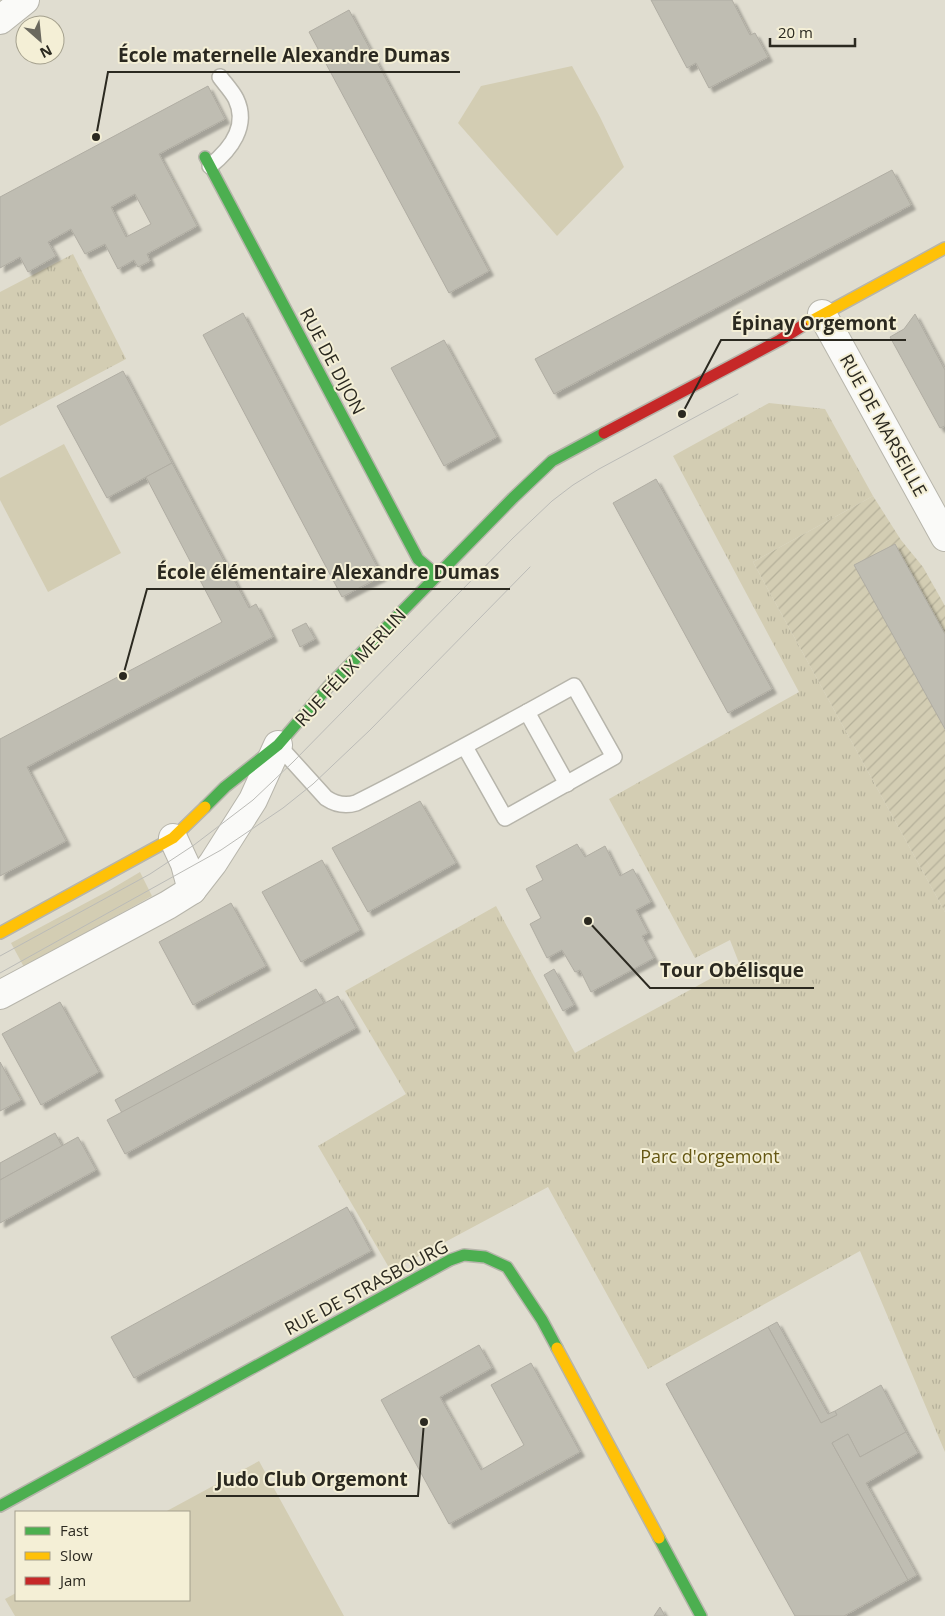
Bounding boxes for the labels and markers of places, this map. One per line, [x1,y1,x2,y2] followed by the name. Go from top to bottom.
[108,38,460,72] callout: École maternelle Alexandre Dumas
[721,306,906,340] callout: Épinay Orgemont
[147,555,510,589] callout: École élémentaire Alexandre Dumas
[650,954,814,988] callout: Tour Obélisque
[206,1462,418,1496] callout: Judo Club Orgemont

